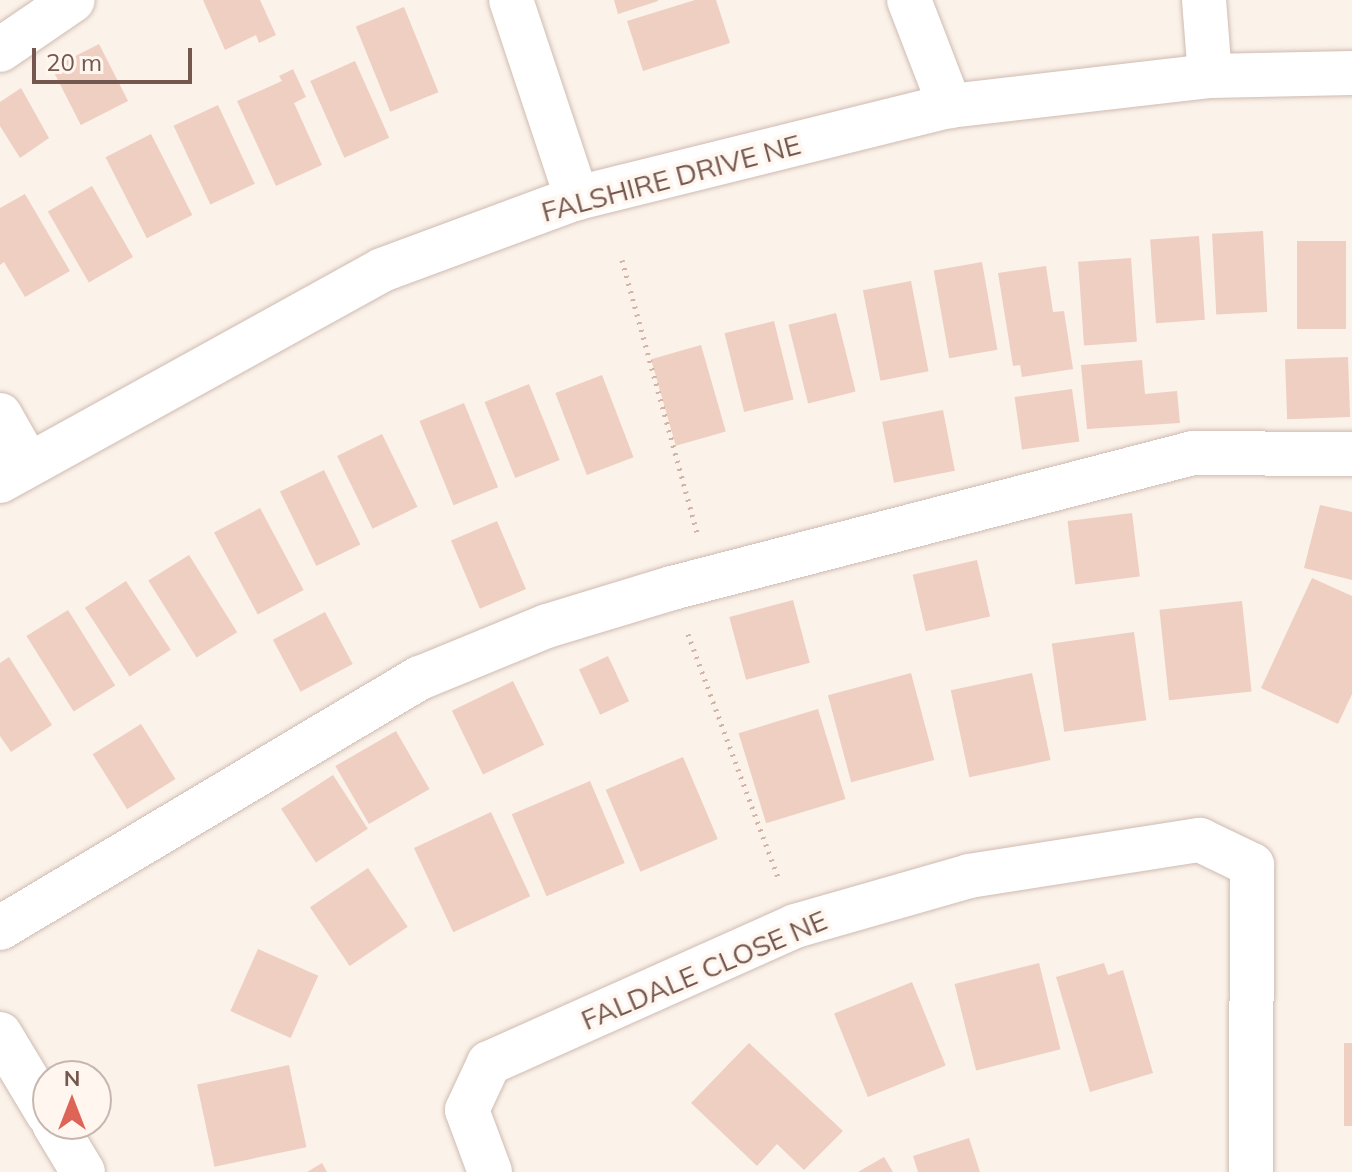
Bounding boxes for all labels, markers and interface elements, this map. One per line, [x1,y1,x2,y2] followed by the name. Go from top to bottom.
[36,32,196,82] scale bar
[46,47,102,77] text: 20 m
[538,127,804,229] street label: FALSHIRE DRIVE NE
[576,903,832,1037] street label: FALDALE CLOSE NE
[32,1060,112,1140] north arrow
[64,1064,80,1092] text: N

